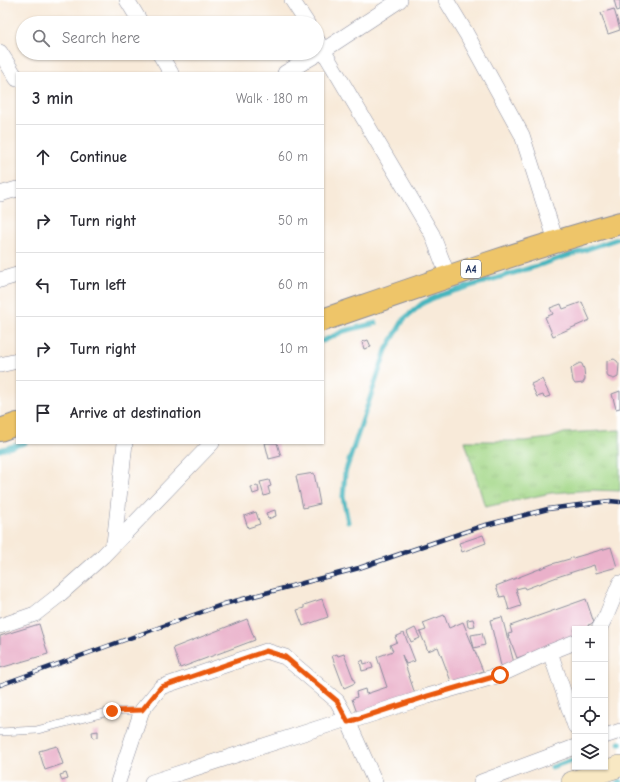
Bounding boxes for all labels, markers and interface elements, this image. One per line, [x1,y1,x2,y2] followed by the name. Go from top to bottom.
[16,16,324,60] search box
[30,27,52,49] icon: search
[62,29,140,47] text: Search here
[32,89,73,108] text: 3 min
[236,91,308,106] text: Walk · 180 m
[32,146,54,168] icon: ahead
[70,148,127,166] text: Continue
[278,149,308,164] text: 60 m
[32,210,54,232] icon: right
[70,212,136,230] text: Turn right
[278,213,308,228] text: 50 m
[461,260,481,278] road number: A4
[32,274,54,296] icon: left
[70,276,126,294] text: Turn left
[278,277,308,292] text: 60 m
[32,338,54,360] icon: right
[70,340,136,358] text: Turn right
[280,341,308,356] text: 10 m
[32,402,54,424] icon: arrive
[70,404,201,422] text: Arrive at destination
[572,626,608,770] map controls
[572,626,608,662] button: +
[572,662,608,698] button: −
[491,666,509,684] route start
[572,698,608,734] button: locate
[103,702,121,720] route end
[572,734,608,770] button: layers

